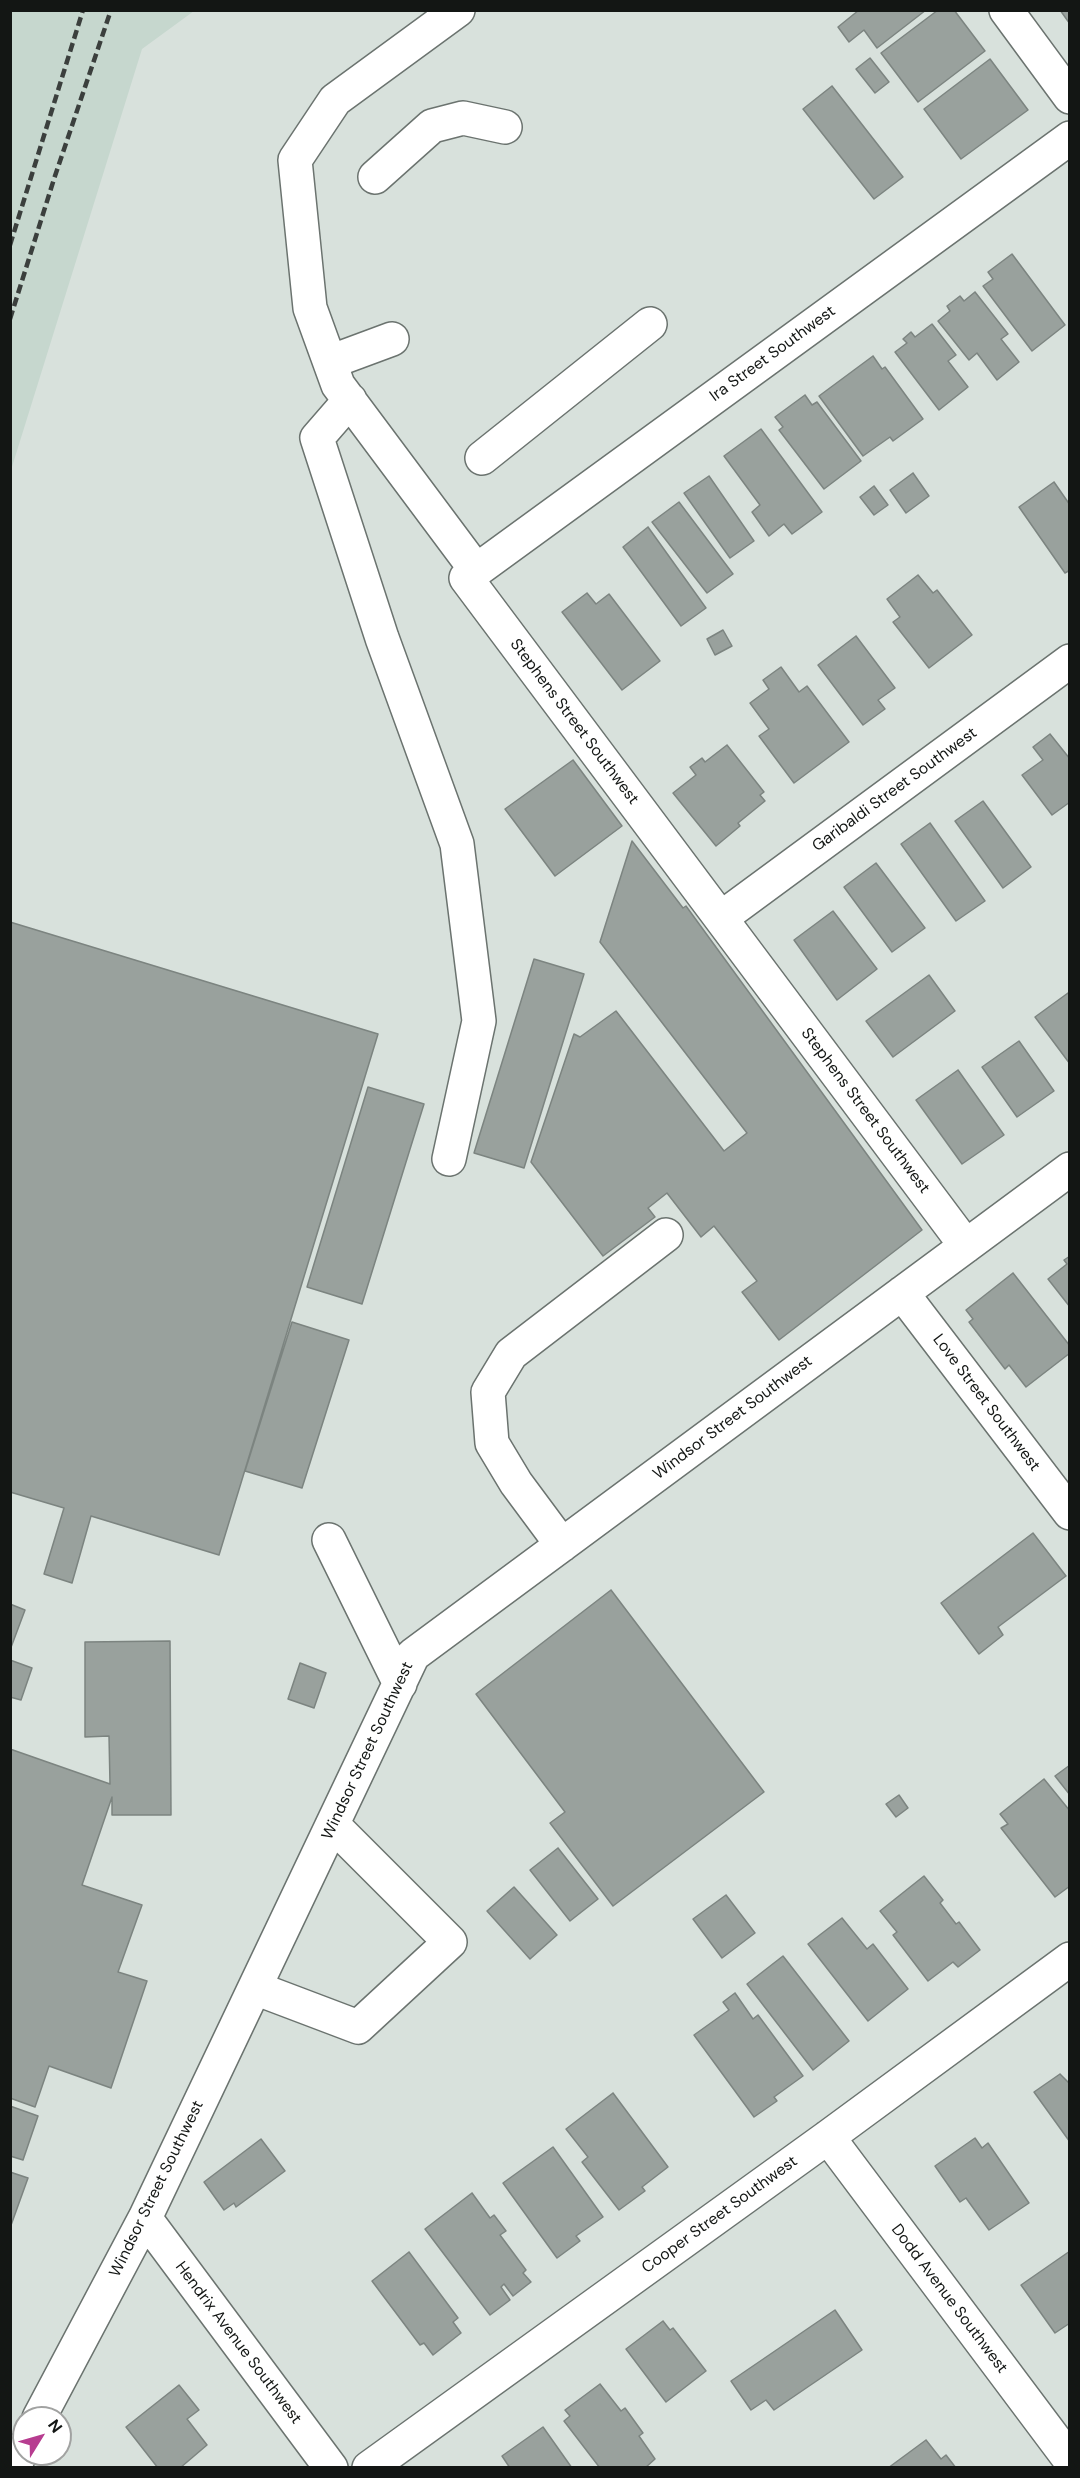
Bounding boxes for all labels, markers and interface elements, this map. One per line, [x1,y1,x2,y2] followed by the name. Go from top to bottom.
[706,302,840,406] street label: Ira Street Southwest
[506,636,642,808] street label: Stephens Street Southwest
[809,724,981,856] street label: Garibaldi Street Southwest
[797,1025,933,1197] street label: Stephens Street Southwest
[928,1331,1044,1475] street label: Love Street Southwest
[650,1352,816,1484] street label: Windsor Street Southwest
[318,1659,418,1843] street label: Windsor Street Southwest
[106,2098,208,2280] street label: Windsor Street Southwest
[638,2152,802,2278] street label: Cooper Street Southwest
[887,2221,1011,2377] street label: Dodd Avenue Southwest
[171,2258,305,2428] street label: Hendrix Avenue Southwest
[12,2406,72,2466] north arrow
[43,2415,67,2437] text: N

